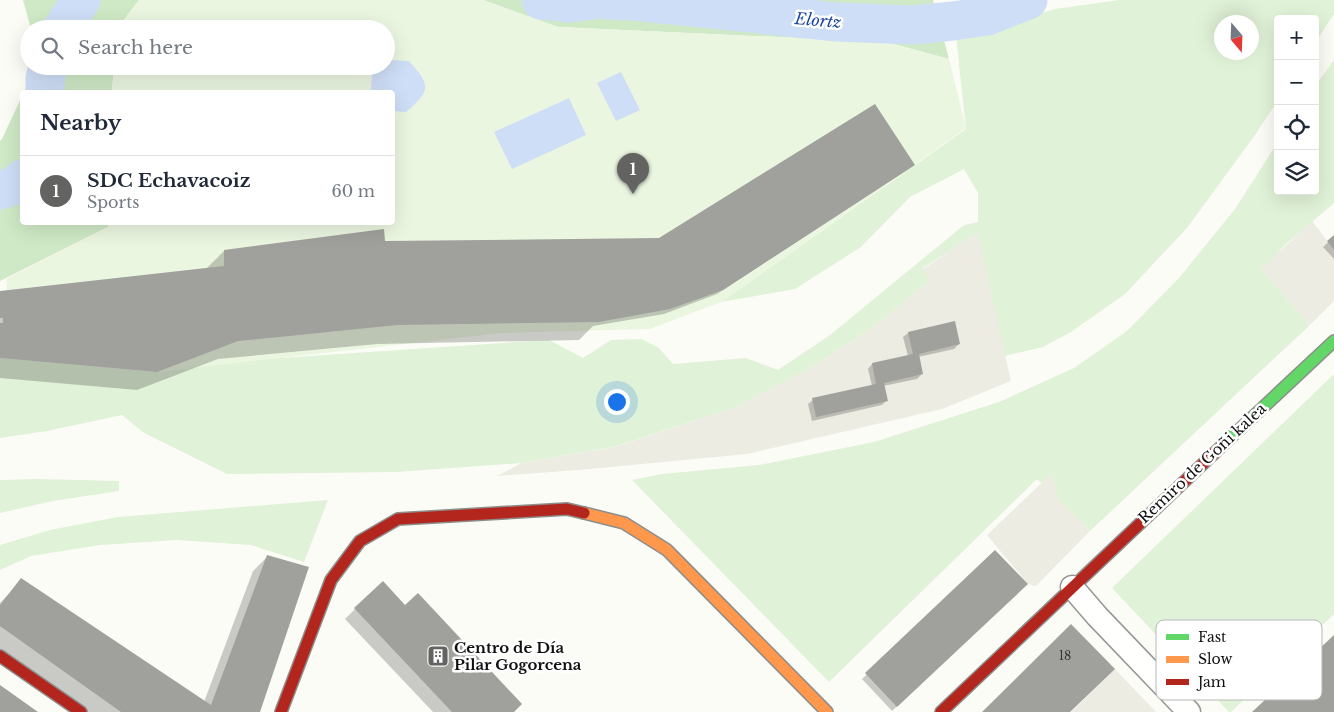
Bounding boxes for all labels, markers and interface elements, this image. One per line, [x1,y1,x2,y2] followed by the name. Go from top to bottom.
[793,8,842,32] water label: Elortz
[1214,15,1259,60] north arrow
[1274,15,1319,195] map controls
[1274,15,1319,60] button: +
[20,20,395,75] search box
[38,34,66,62] icon: search
[78,36,193,59] text: Search here
[1274,60,1319,105] button: −
[1274,105,1319,150] button: locate
[40,110,121,136] text: Nearby
[1274,150,1319,195] button: layers
[617,153,649,194] pin: 1
[87,169,250,192] text: SDC Echavacoiz
[53,181,59,201] text: 1
[332,181,375,201] text: 60 m
[87,192,140,212] text: Sports
[604,389,630,415] your location
[1134,398,1270,527] street label: Remiro de Goñi kalea
[1156,620,1322,700] legend
[1198,628,1227,646] text: Fast
[454,638,582,674] place label: Centro de Día Pilar Gogorcena
[426,644,450,668] building icon: Centro de Día Pilar Gogorcena
[1059,648,1071,663] house number: 18
[1198,650,1232,668] text: Slow
[1196,673,1226,691] text: Jam

